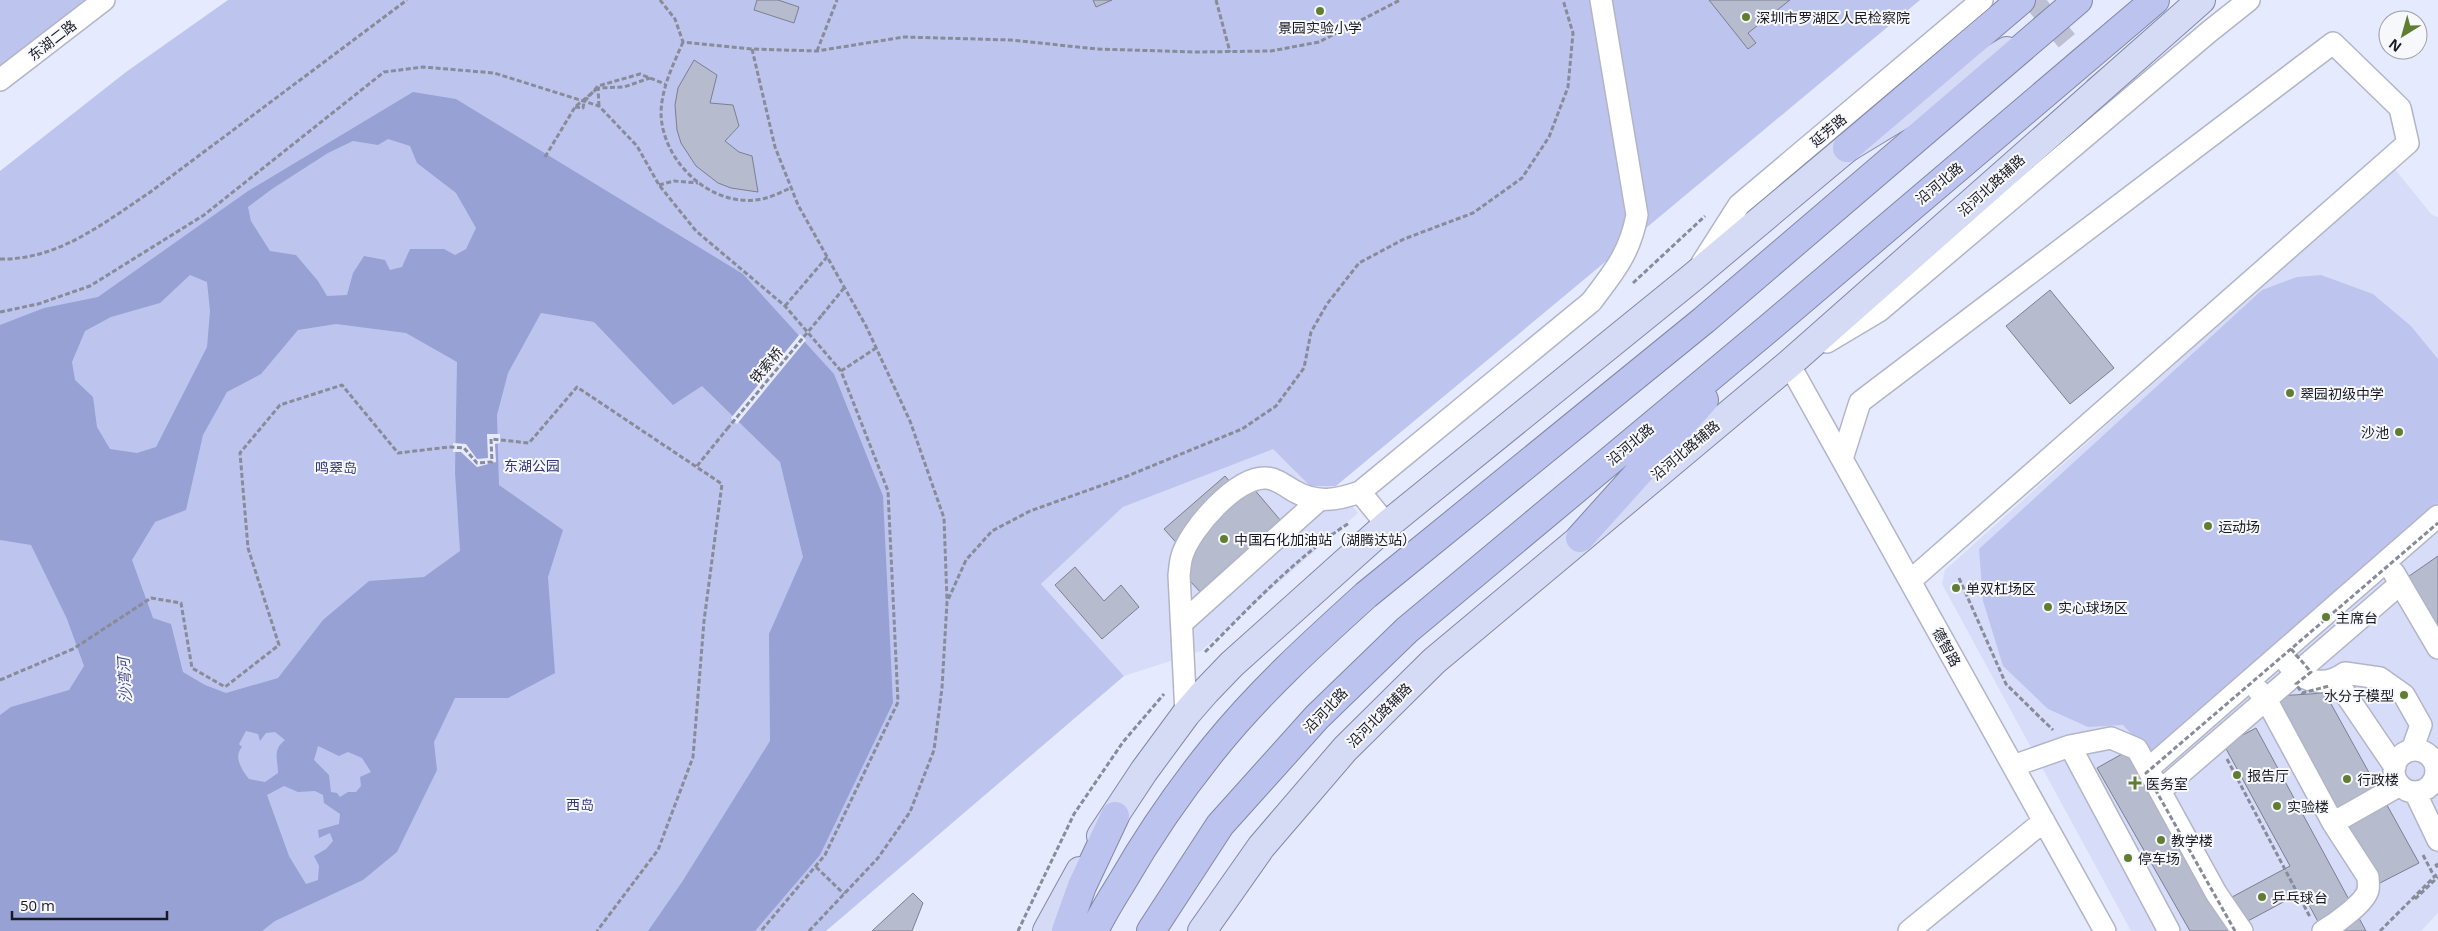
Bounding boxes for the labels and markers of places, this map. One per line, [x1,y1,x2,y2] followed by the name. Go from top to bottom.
[1314,5,1326,17] marker: 景园实验小学
[1756,8,1910,27] place label: 深圳市罗湖区人民检察院
[1740,11,1752,23] marker: 深圳市罗湖区人民检察院
[1278,18,1362,37] place label: 景园实验小学
[2300,384,2384,403] place label: 翠园初级中学
[2284,387,2296,399] marker: 翠园初级中学
[2361,423,2389,442] place label: 沙池
[2393,426,2405,438] marker: 沙池
[2218,517,2260,536] place label: 运动场
[2202,520,2214,532] marker: 运动场
[1234,530,1416,549] place label: 中国石化加油站（湖腾达站）
[1218,533,1230,545] marker: 中国石化加油站（湖腾达站）
[1966,579,2036,598] place label: 单双杠场区
[1950,582,1962,594] marker: 单双杠场区
[2058,598,2128,617] place label: 实心球场区
[2042,601,2054,613] marker: 实心球场区
[2336,608,2378,627] place label: 主席台
[2320,611,2332,623] marker: 主席台
[2324,686,2394,705] place label: 水分子模型
[2398,689,2410,701] marker: 水分子模型
[2247,766,2289,785] place label: 报告厅
[2231,769,2243,781] marker: 报告厅
[2357,770,2399,789] place label: 行政楼
[2341,773,2353,785] marker: 行政楼
[2146,774,2188,793] place label: 医务室
[2128,776,2142,790] marker: 医务室
[2287,797,2329,816] place label: 实验楼
[2271,800,2283,812] marker: 实验楼
[2171,831,2213,850] place label: 教学楼
[2155,834,2167,846] marker: 教学楼
[2138,849,2180,868] place label: 停车场
[2122,852,2134,864] marker: 停车场
[2272,888,2328,907] place label: 乒乓球台
[2256,891,2268,903] marker: 乒乓球台

